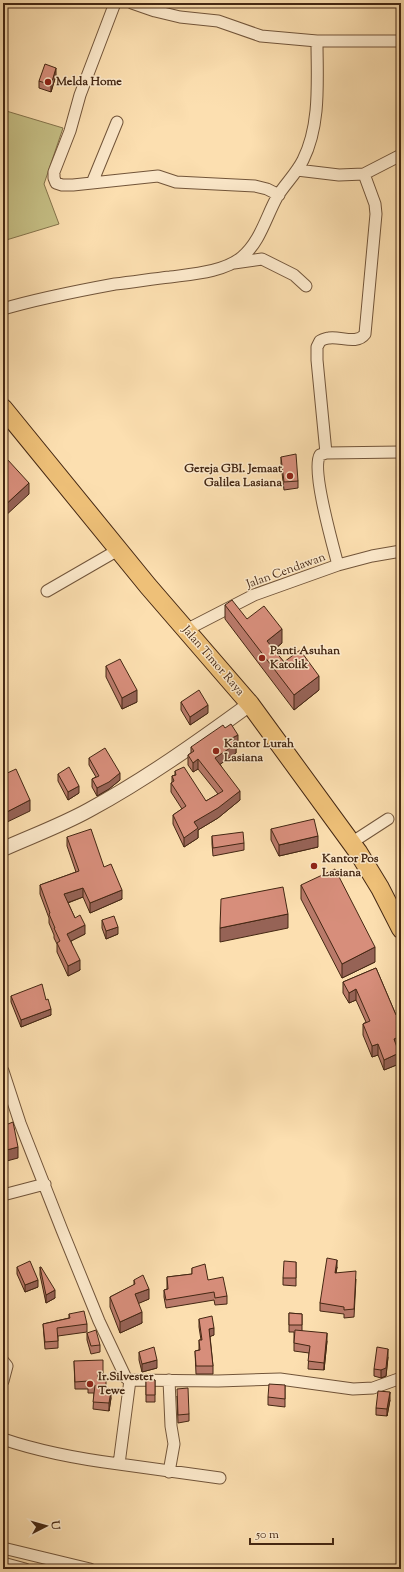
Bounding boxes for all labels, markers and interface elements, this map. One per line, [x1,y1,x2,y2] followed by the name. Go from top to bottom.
[55,73,122,91] place label: Melda Home
[43,77,53,87] marker: Melda Home
[184,460,283,492] place label: Gereja GBI. Jemaat Galilea Lasiana
[285,471,295,481] marker: Gereja GBI. Jemaat Galilea Lasiana
[243,548,328,594] street label: Jalan Cendawan
[177,621,249,700] street label: Jalan Timor Raya
[269,642,341,674] place label: Panti Asuhan Katolik
[257,653,267,663] marker: Panti Asuhan Katolik
[223,735,295,767] place label: Kantor Lurah Lasiana
[211,746,221,756] marker: Kantor Lurah Lasiana
[321,850,379,882] place label: Kantor Pos Lasiana
[309,861,319,871] marker: Kantor Pos Lasiana
[97,1368,154,1400] place label: Ir.Silvester Tewe
[85,1379,95,1389] marker: Ir.Silvester Tewe
[26,1506,66,1546] north arrow
[46,1519,63,1530] text: U
[250,1520,333,1546] scale bar
[255,1526,279,1544] text: 50 m

